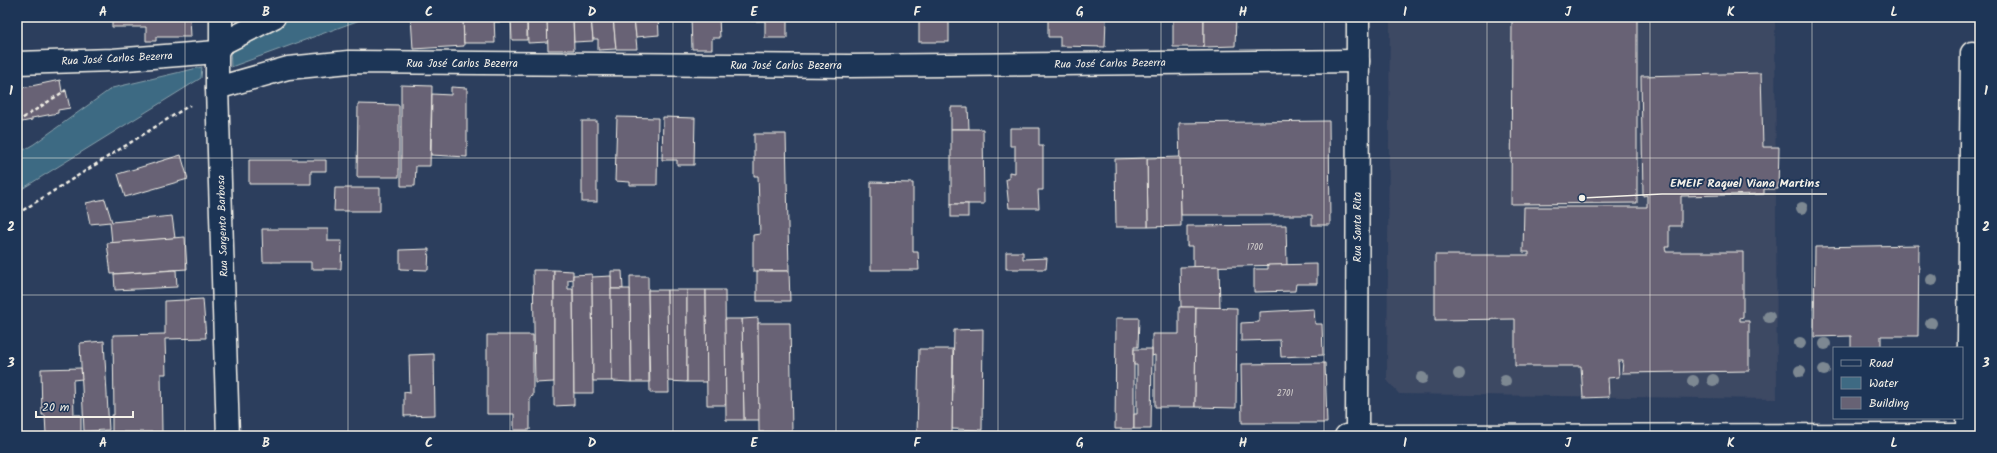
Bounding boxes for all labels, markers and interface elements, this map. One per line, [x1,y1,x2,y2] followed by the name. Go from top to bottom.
[99,2,107,23] text: A
[262,2,270,23] text: B
[425,2,433,23] text: C
[588,2,597,23] text: D
[750,2,758,23] text: E
[913,2,921,23] text: F
[1076,2,1084,23] text: G
[1239,2,1248,23] text: H
[1403,2,1407,23] text: I
[1565,2,1572,23] text: J
[1727,2,1735,23] text: K
[1890,2,1898,23] text: L
[61,47,173,71] street label: Rua José Carlos Bezerra
[1054,54,1166,74] street label: Rua José Carlos Bezerra
[406,55,518,73] street label: Rua José Carlos Bezerra
[730,57,842,75] street label: Rua José Carlos Bezerra
[9,81,13,102] text: 1
[1984,81,1988,102] text: 1
[1662,170,1827,194] callout: EMEIF Raquel Viana Martins
[1670,174,1820,193] text: EMEIF Raquel Viana Martins
[212,175,234,277] street label: Rua Sargento Barbosa
[1349,192,1367,262] street label: Rua Santa Rita
[7,217,15,238] text: 2
[1982,217,1990,238] text: 2
[1247,240,1263,255] house number: 1700
[1833,347,1963,419] legend
[6,353,15,374] text: 3
[1981,353,1990,374] text: 3
[1869,354,1894,373] text: Road
[1869,374,1899,393] text: Water
[1277,386,1294,401] house number: 2701
[36,393,133,419] scale bar
[1869,394,1909,413] text: Building
[42,398,70,417] text: 20 m
[99,433,107,453] text: A
[262,433,270,453] text: B
[425,433,433,453] text: C
[588,433,597,453] text: D
[750,433,758,453] text: E
[913,433,921,453] text: F
[1076,433,1084,453] text: G
[1239,433,1248,453] text: H
[1403,433,1407,453] text: I
[1565,433,1572,453] text: J
[1727,433,1735,453] text: K
[1890,433,1898,453] text: L

